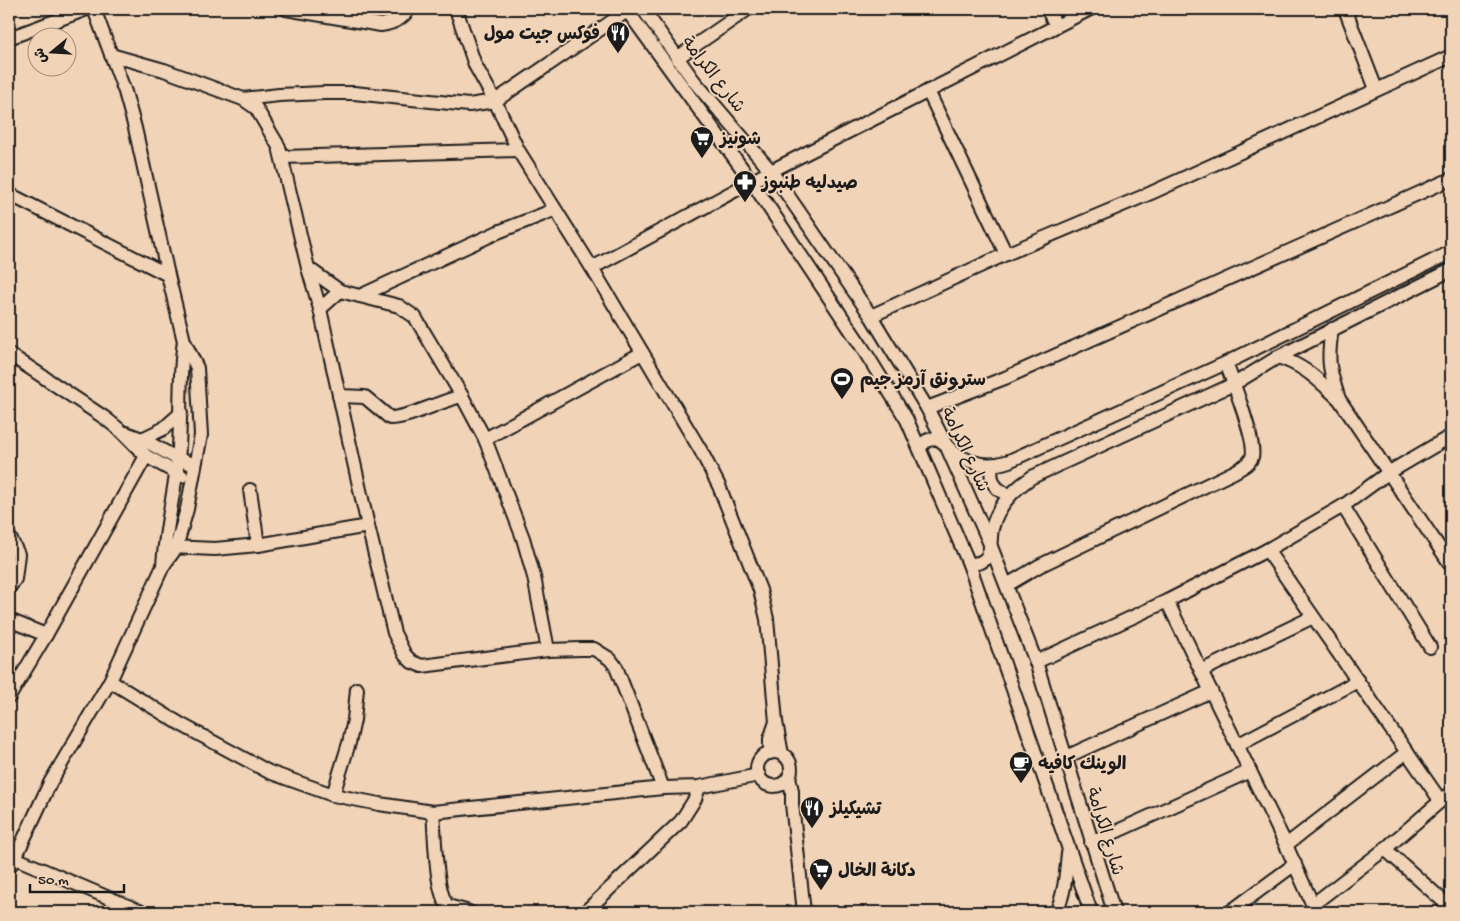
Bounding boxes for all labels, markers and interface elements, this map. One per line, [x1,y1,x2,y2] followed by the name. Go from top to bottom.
[605,20,631,54] restaurant icon: فوكس جيت مول
[484,23,600,46] place label: فوكس جيت مول
[28,28,78,78] north arrow
[676,33,748,118] street label: شارع الكرامة
[32,45,52,65] text: ش
[689,125,715,159] supermarket icon: شونيز
[718,130,761,151] place label: شونيز
[732,169,758,203] pharmacy icon: صيدليه طنبوز
[760,174,858,195] place label: صيدليه طنبوز
[829,366,855,400] sports icon: سترونق آرمز جيم
[860,369,986,393] place label: سترونق آرمز جيم
[935,404,992,496] street label: شارع الكرامة
[1008,750,1034,784] cafe icon: الوينك كافيه
[1038,753,1126,776] place label: الوينك كافيه
[1080,785,1127,878] street label: شارع الكرامة
[799,795,825,829] restaurant icon: تشيكيلز
[828,800,882,821] place label: تشيكيلز
[808,857,834,891] supermarket icon: دكانة الخال
[30,861,124,893] scale bar
[838,861,916,883] place label: دكانة الخال
[38,872,69,890] text: 50 m

